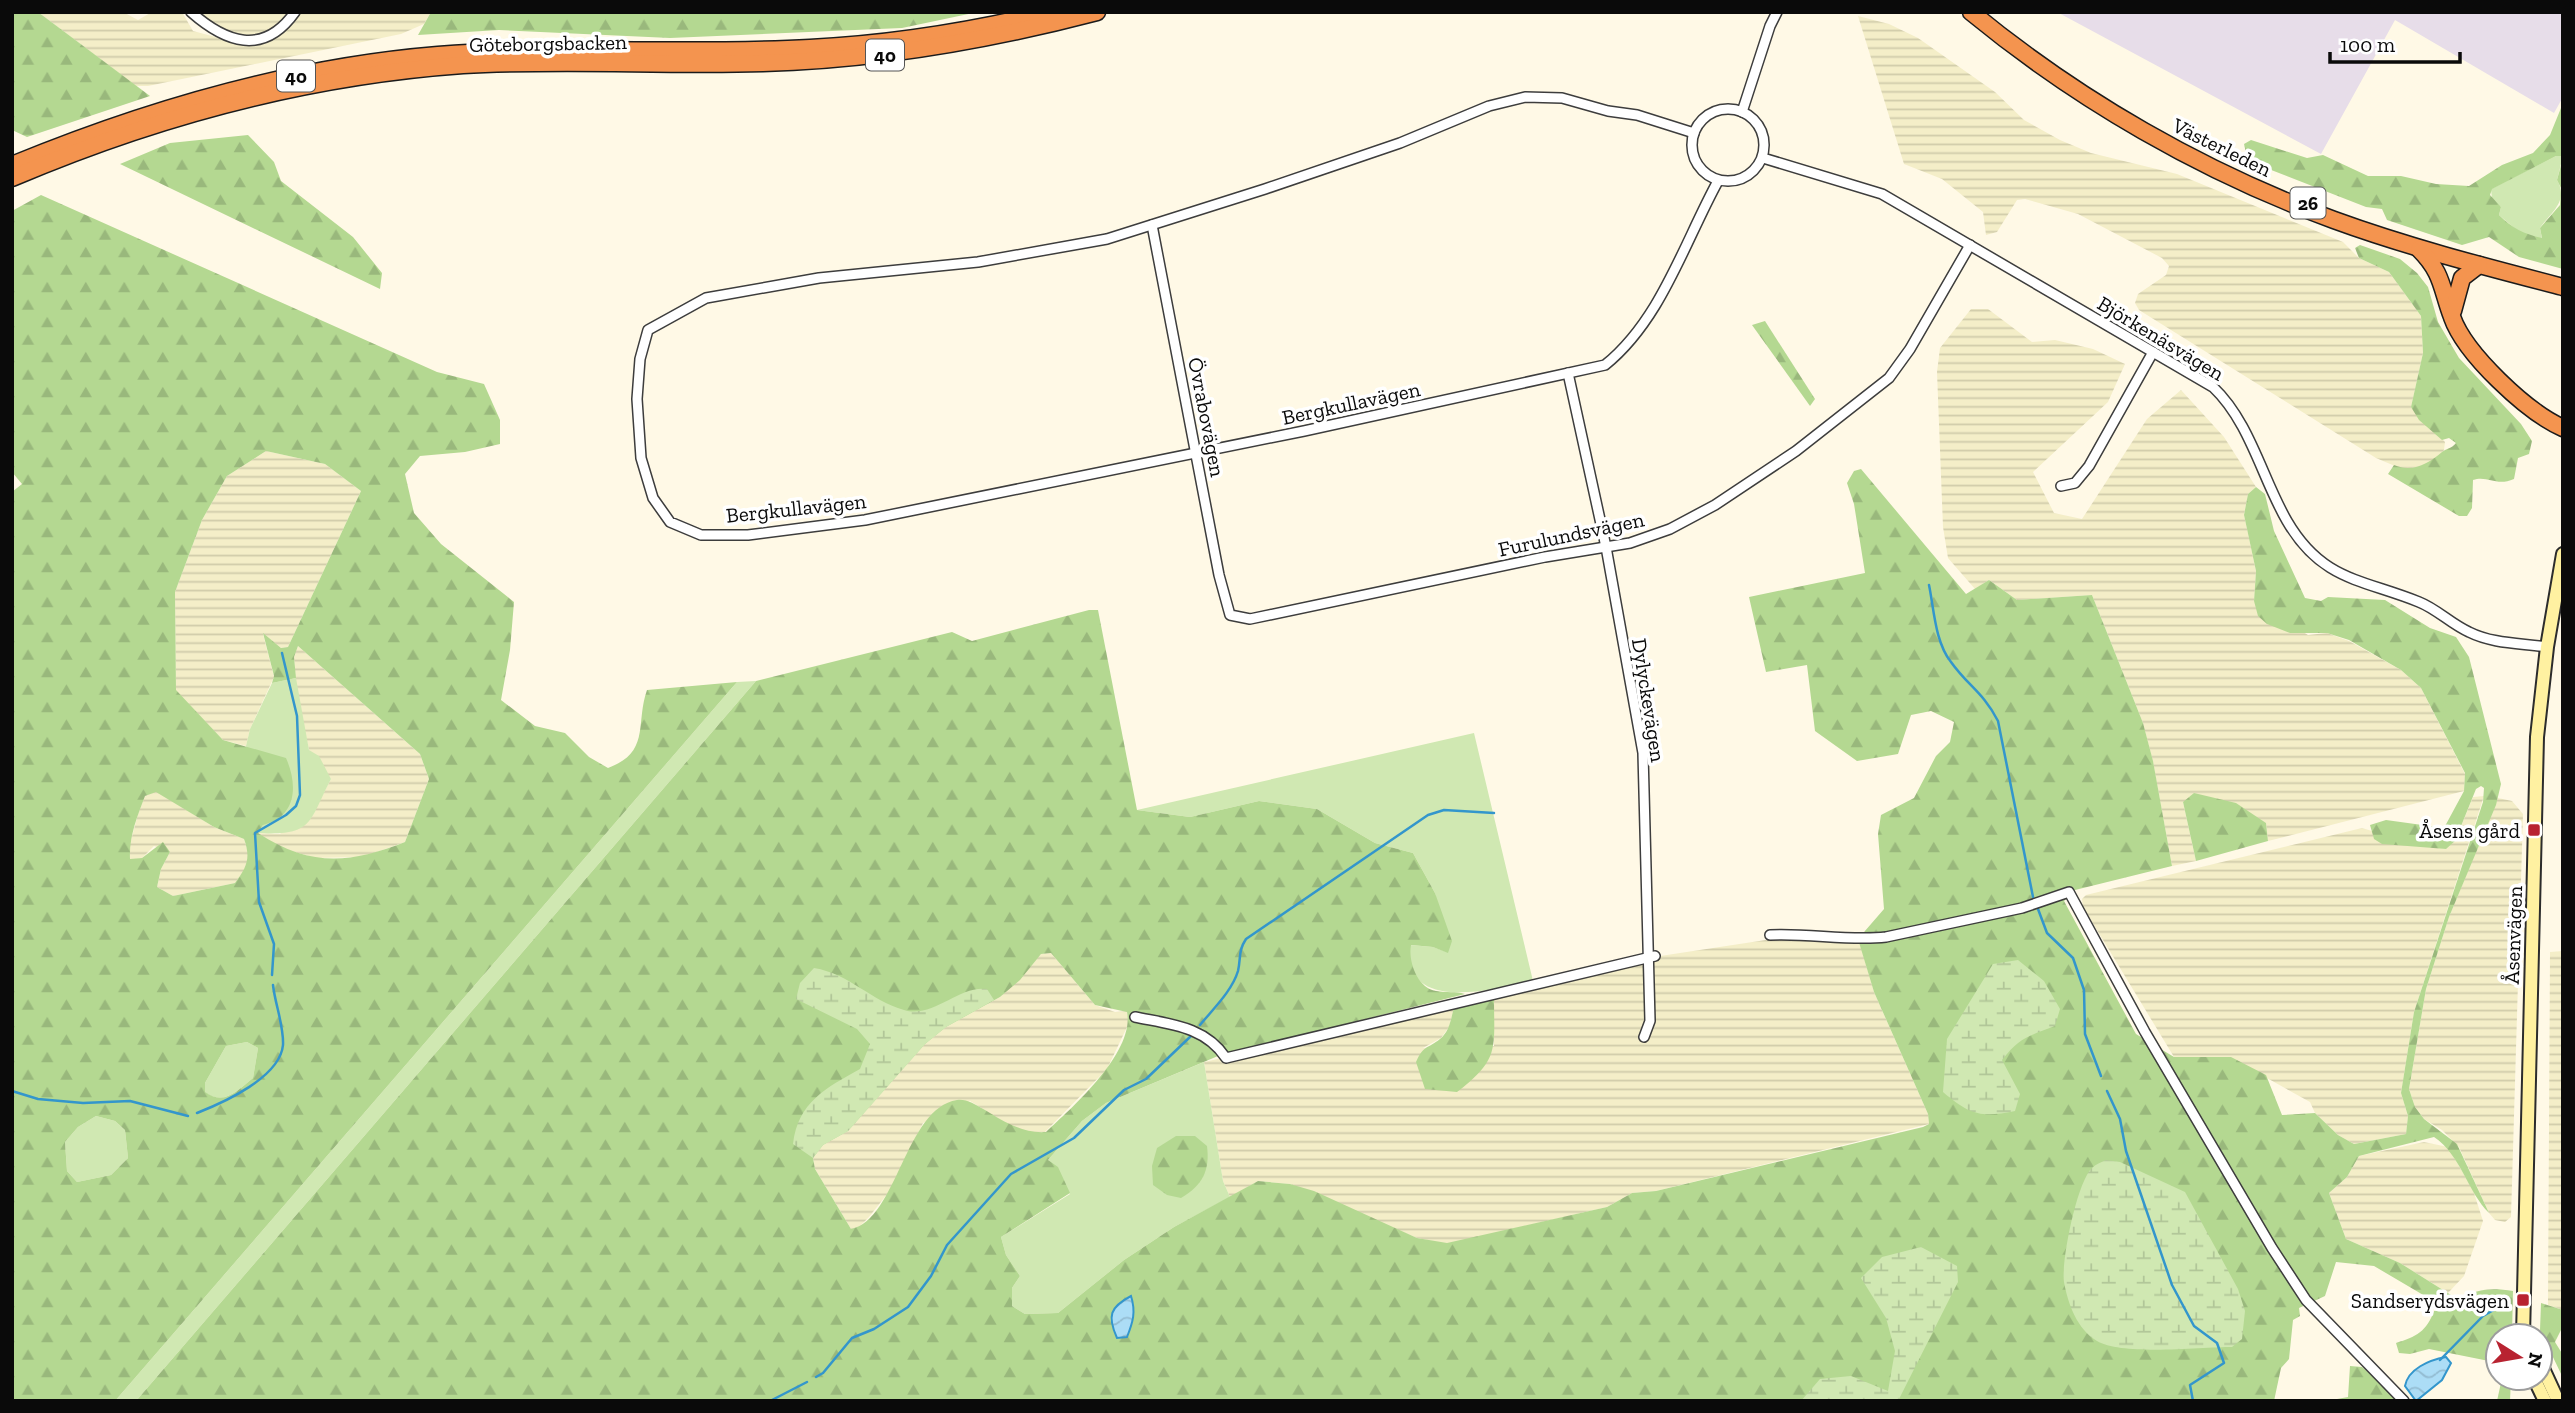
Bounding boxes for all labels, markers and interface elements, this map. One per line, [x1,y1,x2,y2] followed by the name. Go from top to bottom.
[2330,21,2460,65] scale bar
[469,29,627,57] street label: Göteborgsbacken
[2340,32,2395,57] text: 100 m
[866,40,904,70] road number: 40
[277,60,315,92] road number: 40
[2168,112,2276,182] street label: Västerleden
[2290,188,2326,218] road number: 26
[2093,290,2229,387] street label: Björkenäsvägen
[1183,355,1231,479] street label: Övrabovägen
[1280,376,1422,430] street label: Bergkullavägen
[725,488,867,528] street label: Bergkullavägen
[1496,506,1646,562] street label: Furulundsvägen
[1627,636,1671,764] street label: Dylyckevägen
[2419,818,2520,843] place label: Åsens gård
[2526,822,2542,838] marker: Åsens gård
[2499,885,2527,985] street label: Åsenvägen
[2351,1288,2509,1313] place label: Sandserydsvägen
[2515,1292,2531,1308] marker: Sandserydsvägen
[2484,1322,2554,1392] north arrow
[2523,1351,2548,1369] text: N

